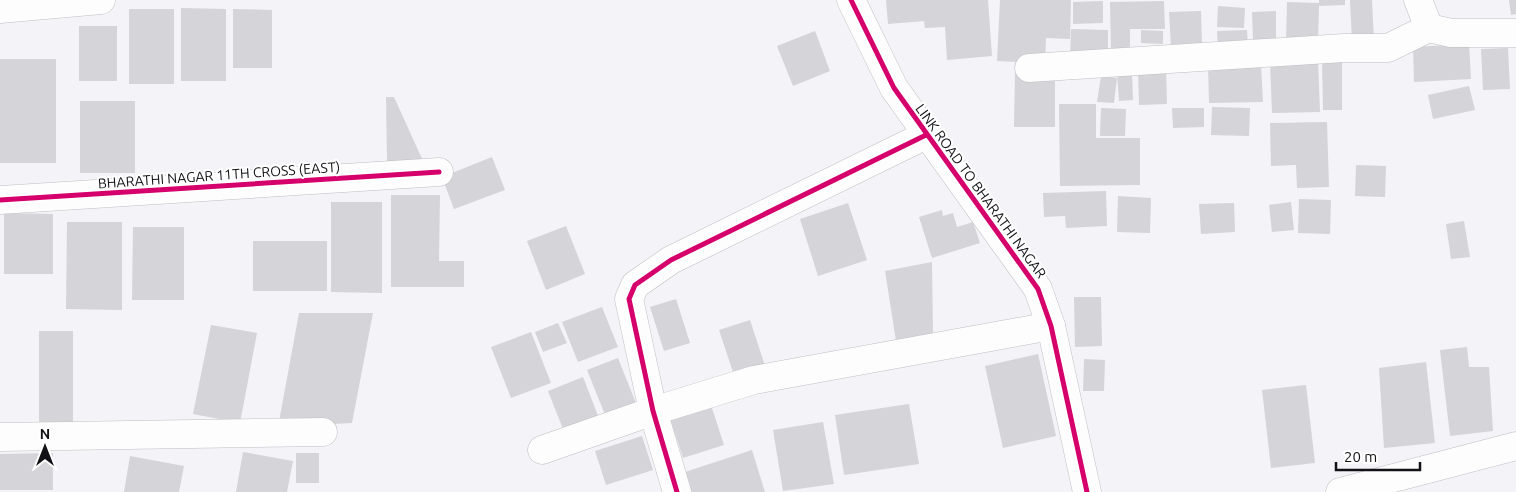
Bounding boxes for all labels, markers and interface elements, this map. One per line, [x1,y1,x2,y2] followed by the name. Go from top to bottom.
[912,101,1050,281] street label: LINK ROAD TO BHARATHI NAGAR
[97,159,341,191] street label: BHARATHI NAGAR 11TH CROSS (EAST)
[20,422,70,472] north arrow
[40,426,50,442] text: N
[1336,440,1420,472] scale bar
[1344,448,1377,465] text: 20 m

